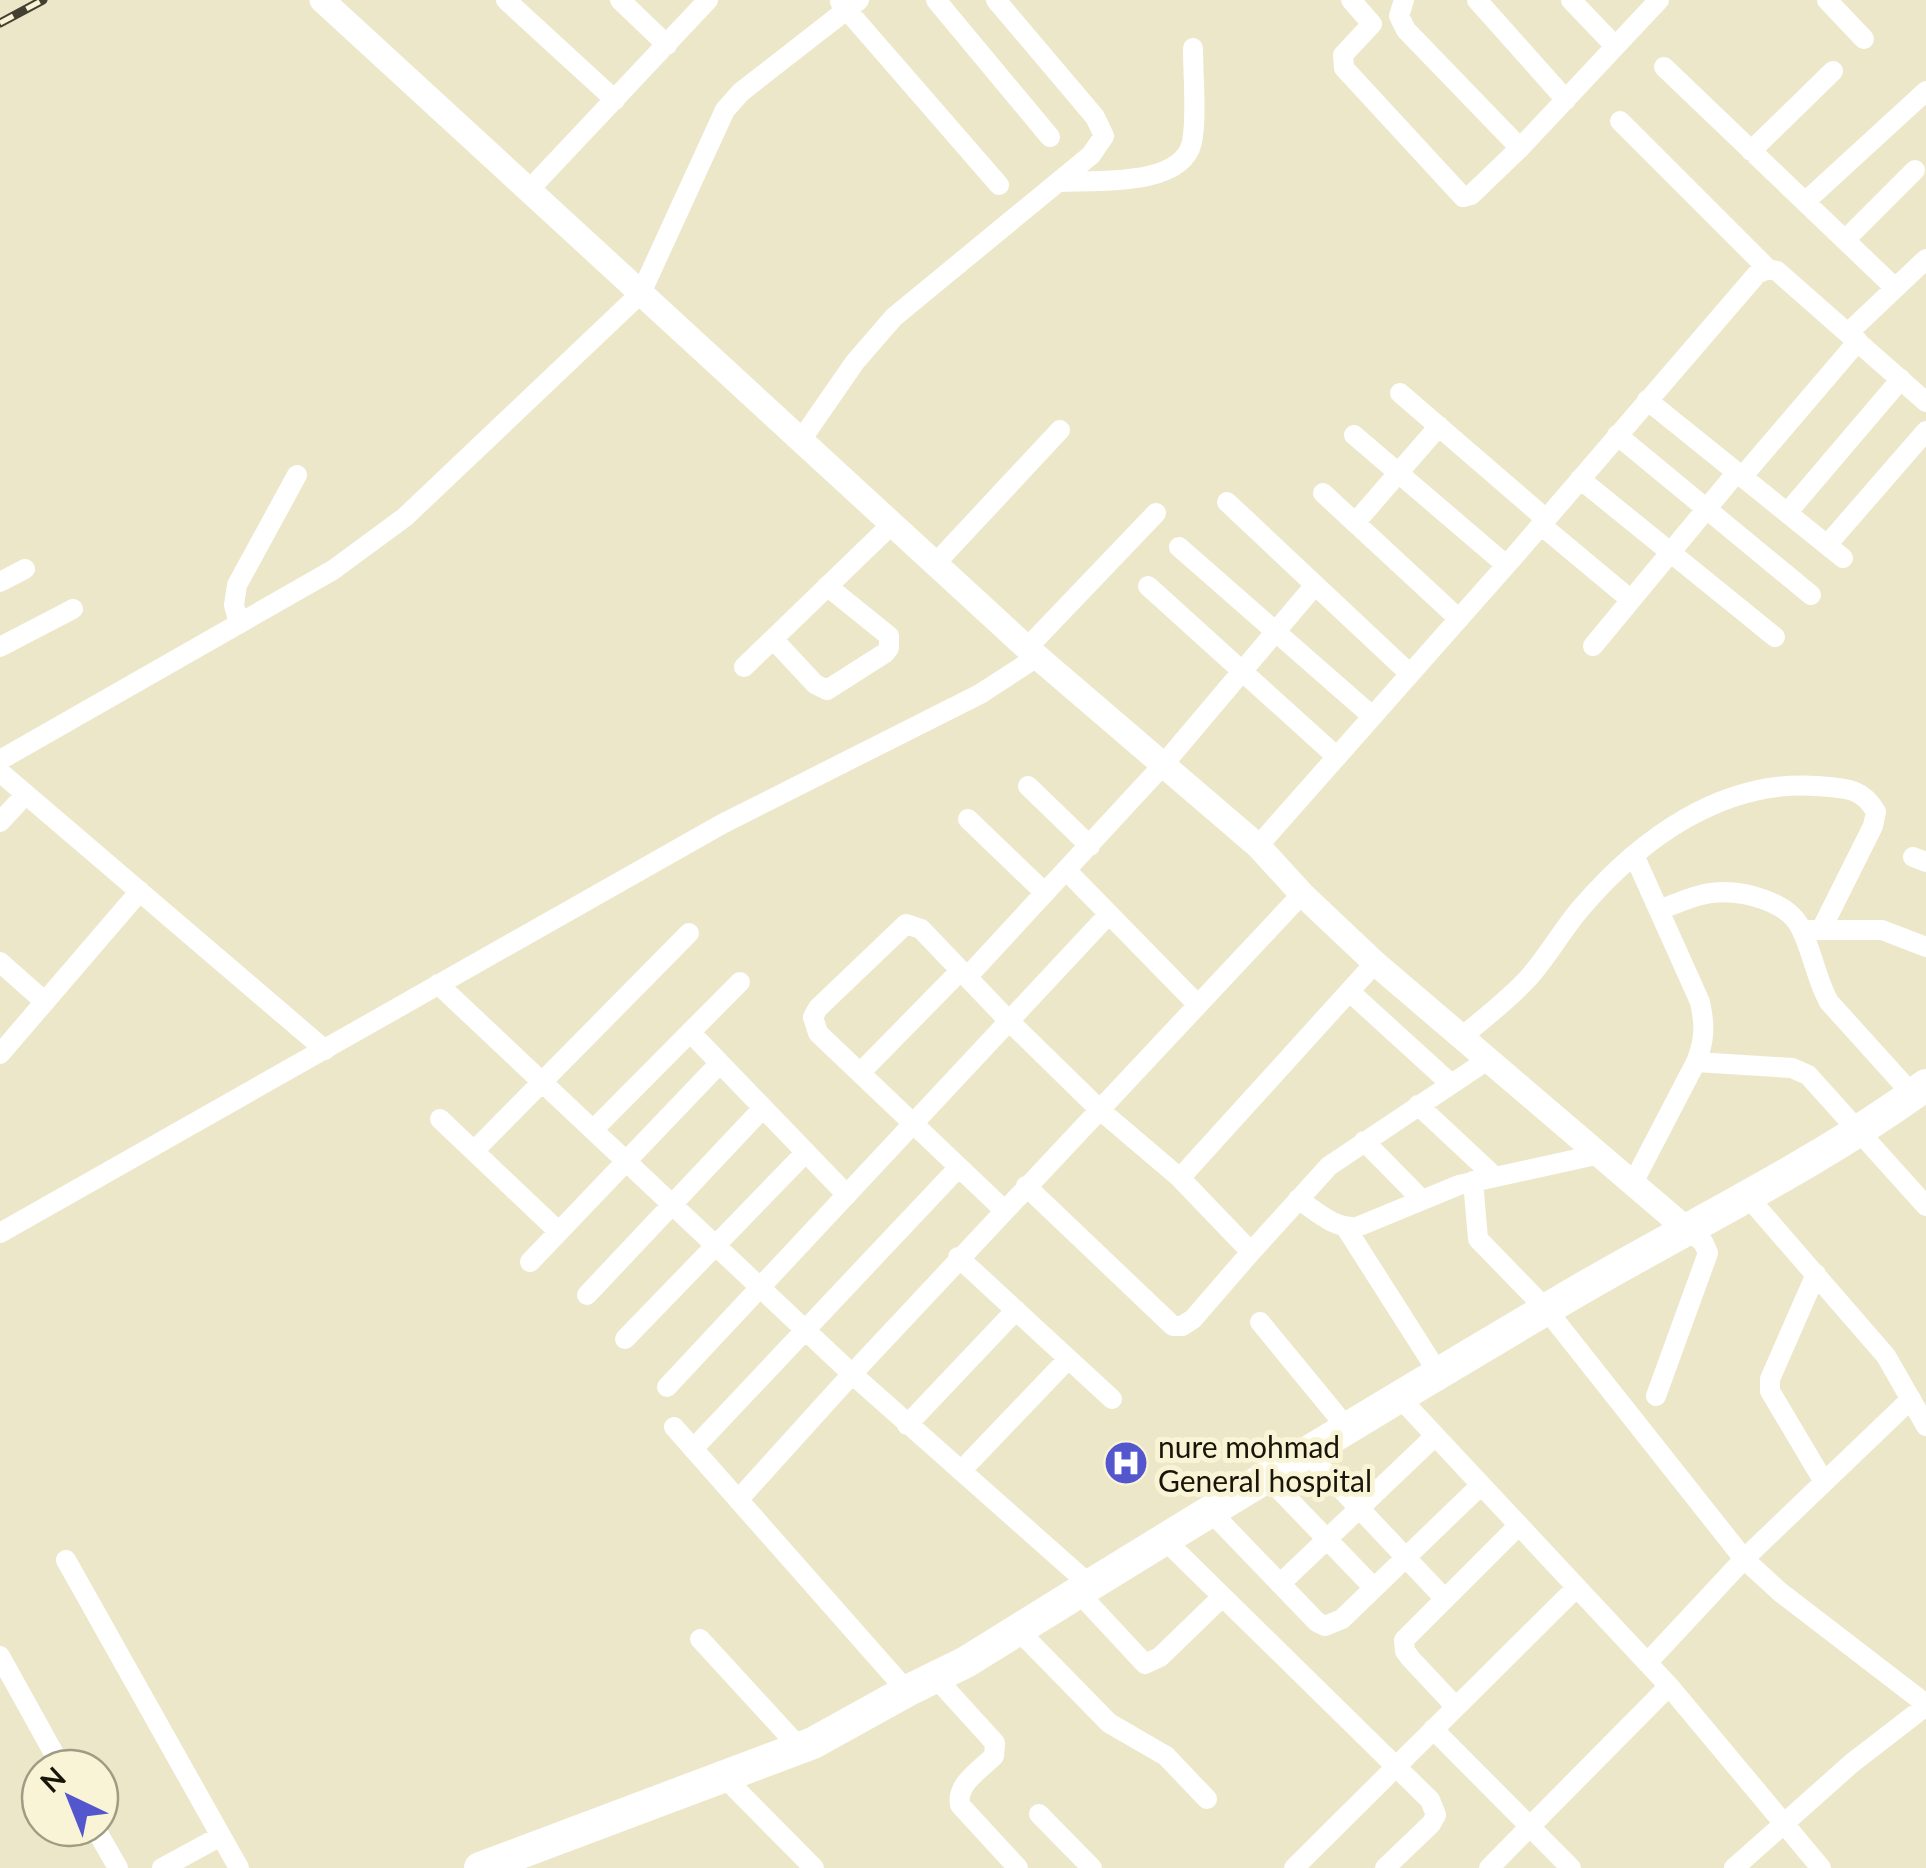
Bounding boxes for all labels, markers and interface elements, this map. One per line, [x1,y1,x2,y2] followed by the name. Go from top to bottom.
[1158,1428,1372,1498] place label: nure mohmad General hospital
[1103,1440,1149,1486] hospital icon: nure mohmad General hospital
[20,1748,120,1848] north arrow
[33,1759,72,1799] text: N

